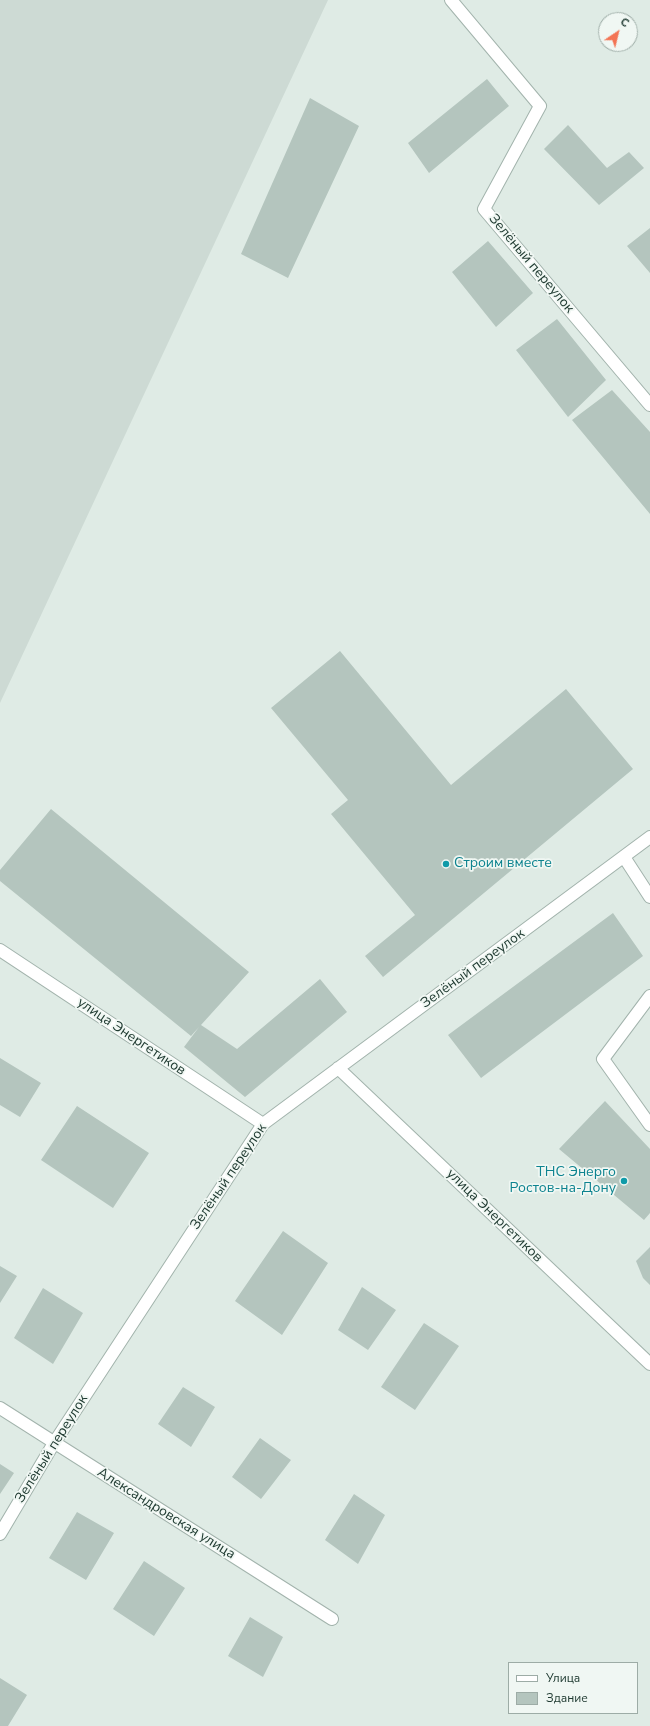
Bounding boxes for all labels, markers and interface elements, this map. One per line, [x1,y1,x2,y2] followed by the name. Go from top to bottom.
[598,12,638,52] north arrow
[617,14,632,31] text: С
[485,211,577,317] street label: Зелёный переулок
[454,856,552,872] place label: Строим вместе
[441,859,451,869] marker: Строим вместе
[418,926,528,1012] street label: Зелёный переулок
[74,994,188,1080] street label: улица Энергетиков
[187,1121,271,1233] street label: Зелёный переулок
[509,1165,616,1198] place label: ТНС Энерго Ростов-на-Дону
[442,1166,546,1266] street label: улица Энергетиков
[619,1176,629,1186] marker: ТНС Энерго Ростов-на-Дону
[12,1392,92,1506] street label: Зелёный переулок
[94,1465,238,1563] street label: Александровская улица
[508,1662,638,1714] legend
[546,1670,580,1686] text: Улица
[546,1690,588,1706] text: Здание

